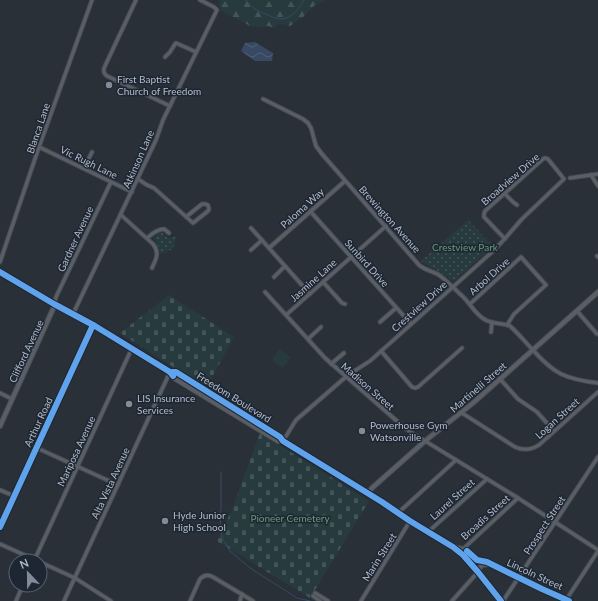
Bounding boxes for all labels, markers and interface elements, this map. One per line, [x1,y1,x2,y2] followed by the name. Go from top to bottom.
[117,73,201,97] place label: First Baptist Church of Freedom
[104,80,114,90] marker: First Baptist Church of Freedom
[24,101,52,155] street label: Blanca Lane
[120,128,156,190] street label: Atkinson Lane
[58,143,120,181] street label: Vic Rugh Lane
[479,151,541,207] street label: Broadview Drive
[357,183,423,255] street label: Brewington Avenue
[278,185,327,231] street label: Paloma Way
[55,204,95,274] street label: Gardner Avenue
[342,237,392,289] street label: Sunbird Drive
[432,241,499,253] park label: Crestview Park
[466,255,512,297] street label: Arbol Drive
[287,256,339,304] street label: Jasmine Lane
[389,278,449,334] street label: Crestview Drive
[6,318,46,384] street label: Clifford Avenue
[447,359,509,415] street label: Martinelli Street
[339,360,397,413] street label: Madison Street
[195,369,273,425] street label: Freedom Boulevard
[137,392,195,416] place label: LIS Insurance Services
[21,395,55,449] street label: Arthur Road
[533,395,582,441] street label: Logan Street
[124,399,134,409] marker: LIS Insurance Services
[54,414,98,488] street label: Mariposa Avenue
[370,419,448,443] place label: Powerhouse Gym Watsonville
[357,426,367,436] marker: Powerhouse Gym Watsonville
[88,445,132,521] street label: Alta Vista Avenue
[427,476,477,522] street label: Laurel Street
[458,492,512,542] street label: Broadis Street
[521,493,568,557] street label: Prospect Street
[173,509,226,533] place label: Hyde Junior High School
[250,512,330,524] park label: Pioneer Cemetery
[160,516,170,526] marker: Hyde Junior High School
[359,530,399,583] street label: Marin Street
[8,553,48,593] north arrow
[18,556,30,571] text: N
[505,556,565,592] street label: Lincoln Street

